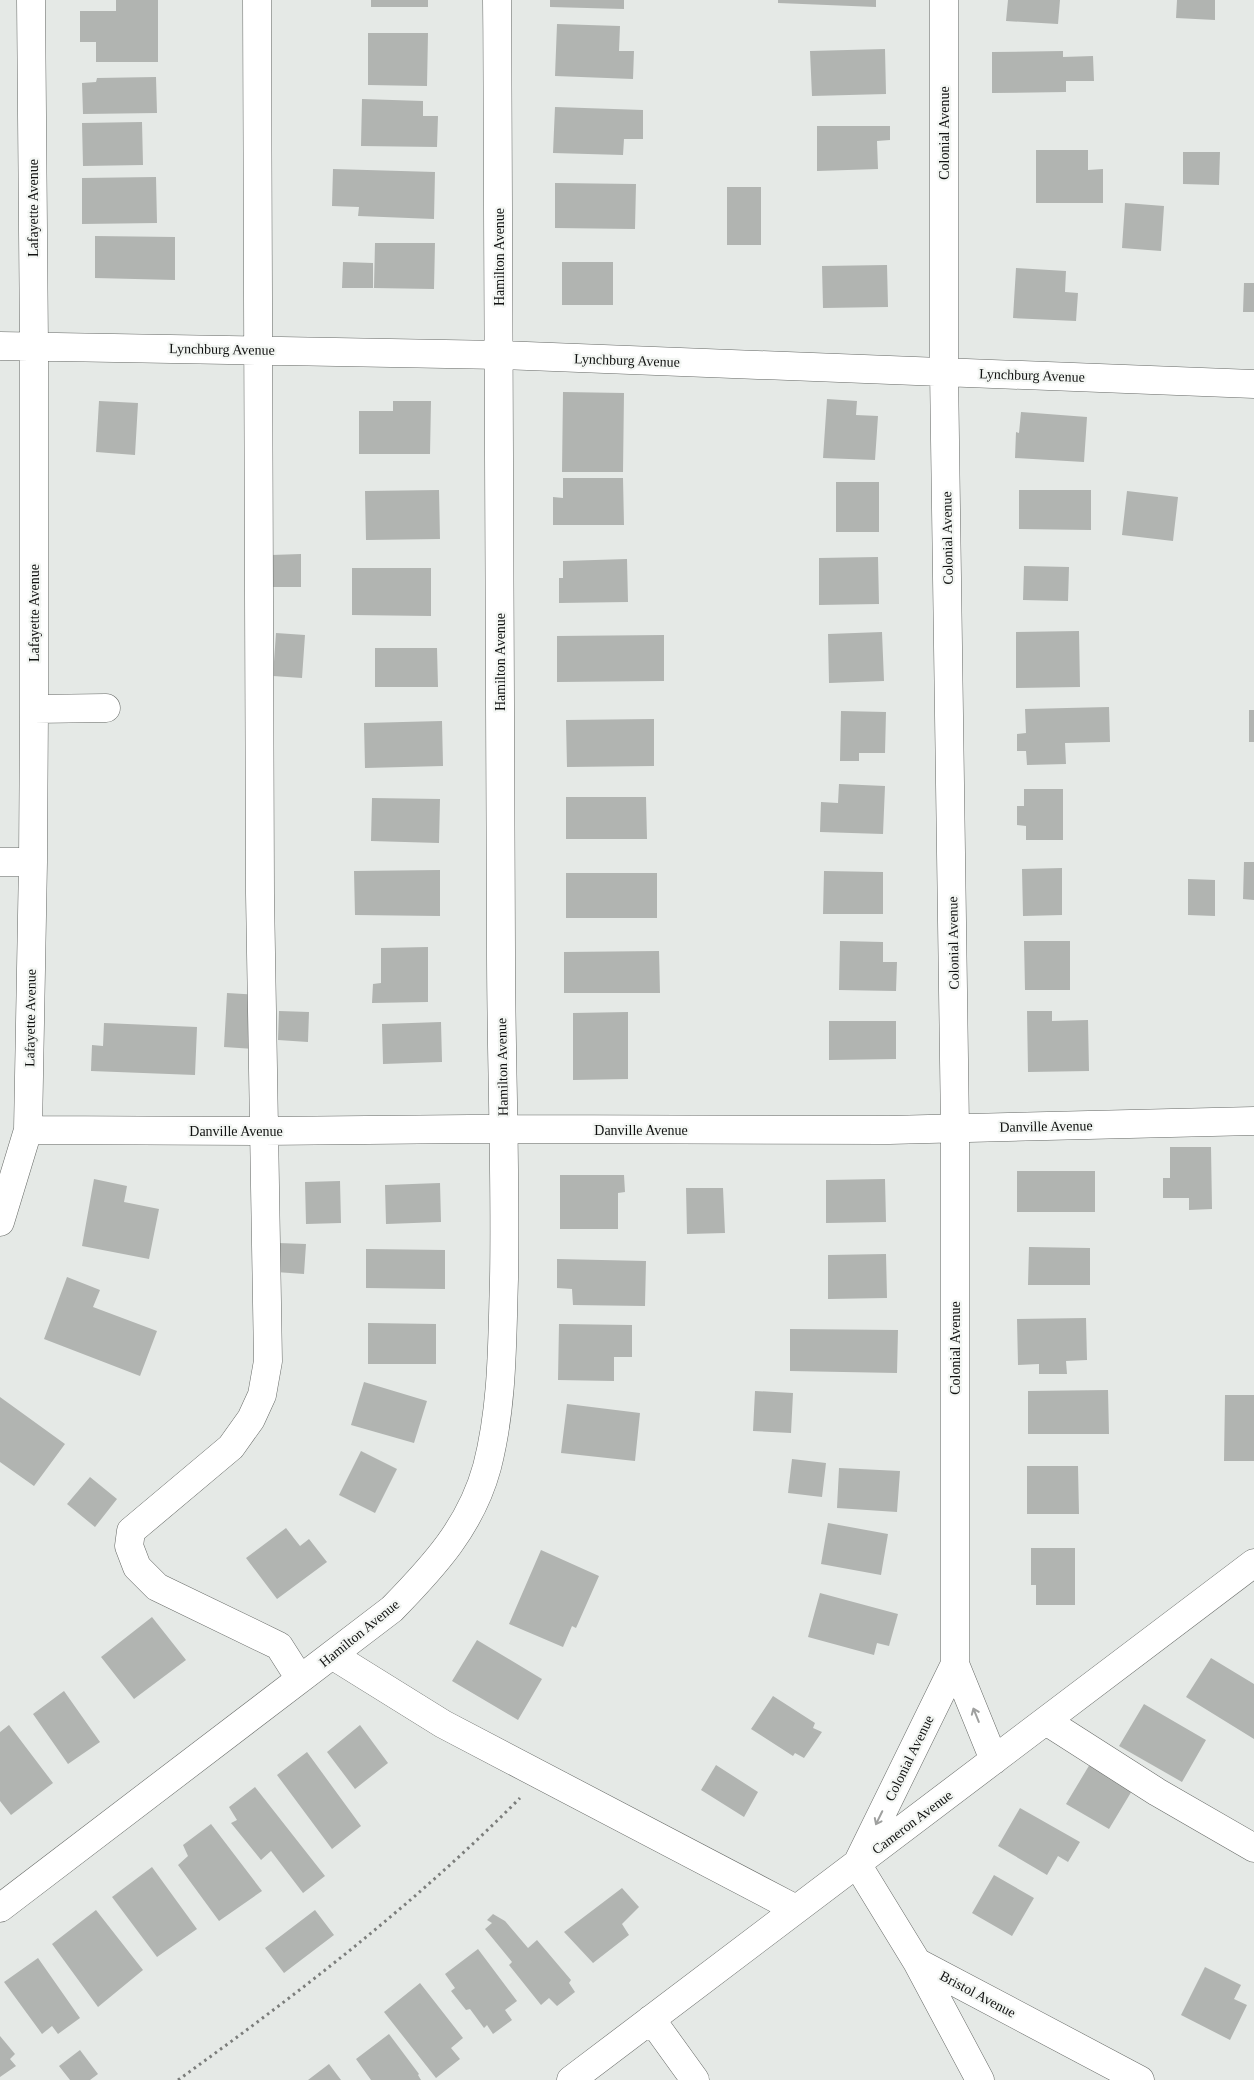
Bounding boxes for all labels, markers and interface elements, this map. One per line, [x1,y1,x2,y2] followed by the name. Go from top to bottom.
[937,86,952,180] street label: Colonial Avenue
[26,159,41,257] street label: Lafayette Avenue
[492,208,507,306] street label: Hamilton Avenue
[169,341,275,358] street label: Lynchburg Avenue
[574,351,680,370] street label: Lynchburg Avenue
[979,366,1085,385] street label: Lynchburg Avenue
[939,491,956,585] street label: Colonial Avenue
[27,564,42,662] street label: Lafayette Avenue
[493,613,508,711] street label: Hamilton Avenue
[945,896,962,990] street label: Colonial Avenue
[22,969,39,1067] street label: Lafayette Avenue
[494,1018,511,1116] street label: Hamilton Avenue
[999,1118,1093,1135] street label: Danville Avenue
[594,1123,688,1138] street label: Danville Avenue
[189,1124,283,1139] street label: Danville Avenue
[948,1301,963,1395] street label: Colonial Avenue
[316,1597,402,1670] street label: Hamilton Avenue
[970,1708,980,1723] one-way arrow
[882,1713,937,1804] street label: Colonial Avenue
[869,1787,955,1857] street label: Cameron Avenue
[874,1810,884,1825] one-way arrow
[937,1968,1018,2021] street label: Bristol Avenue

